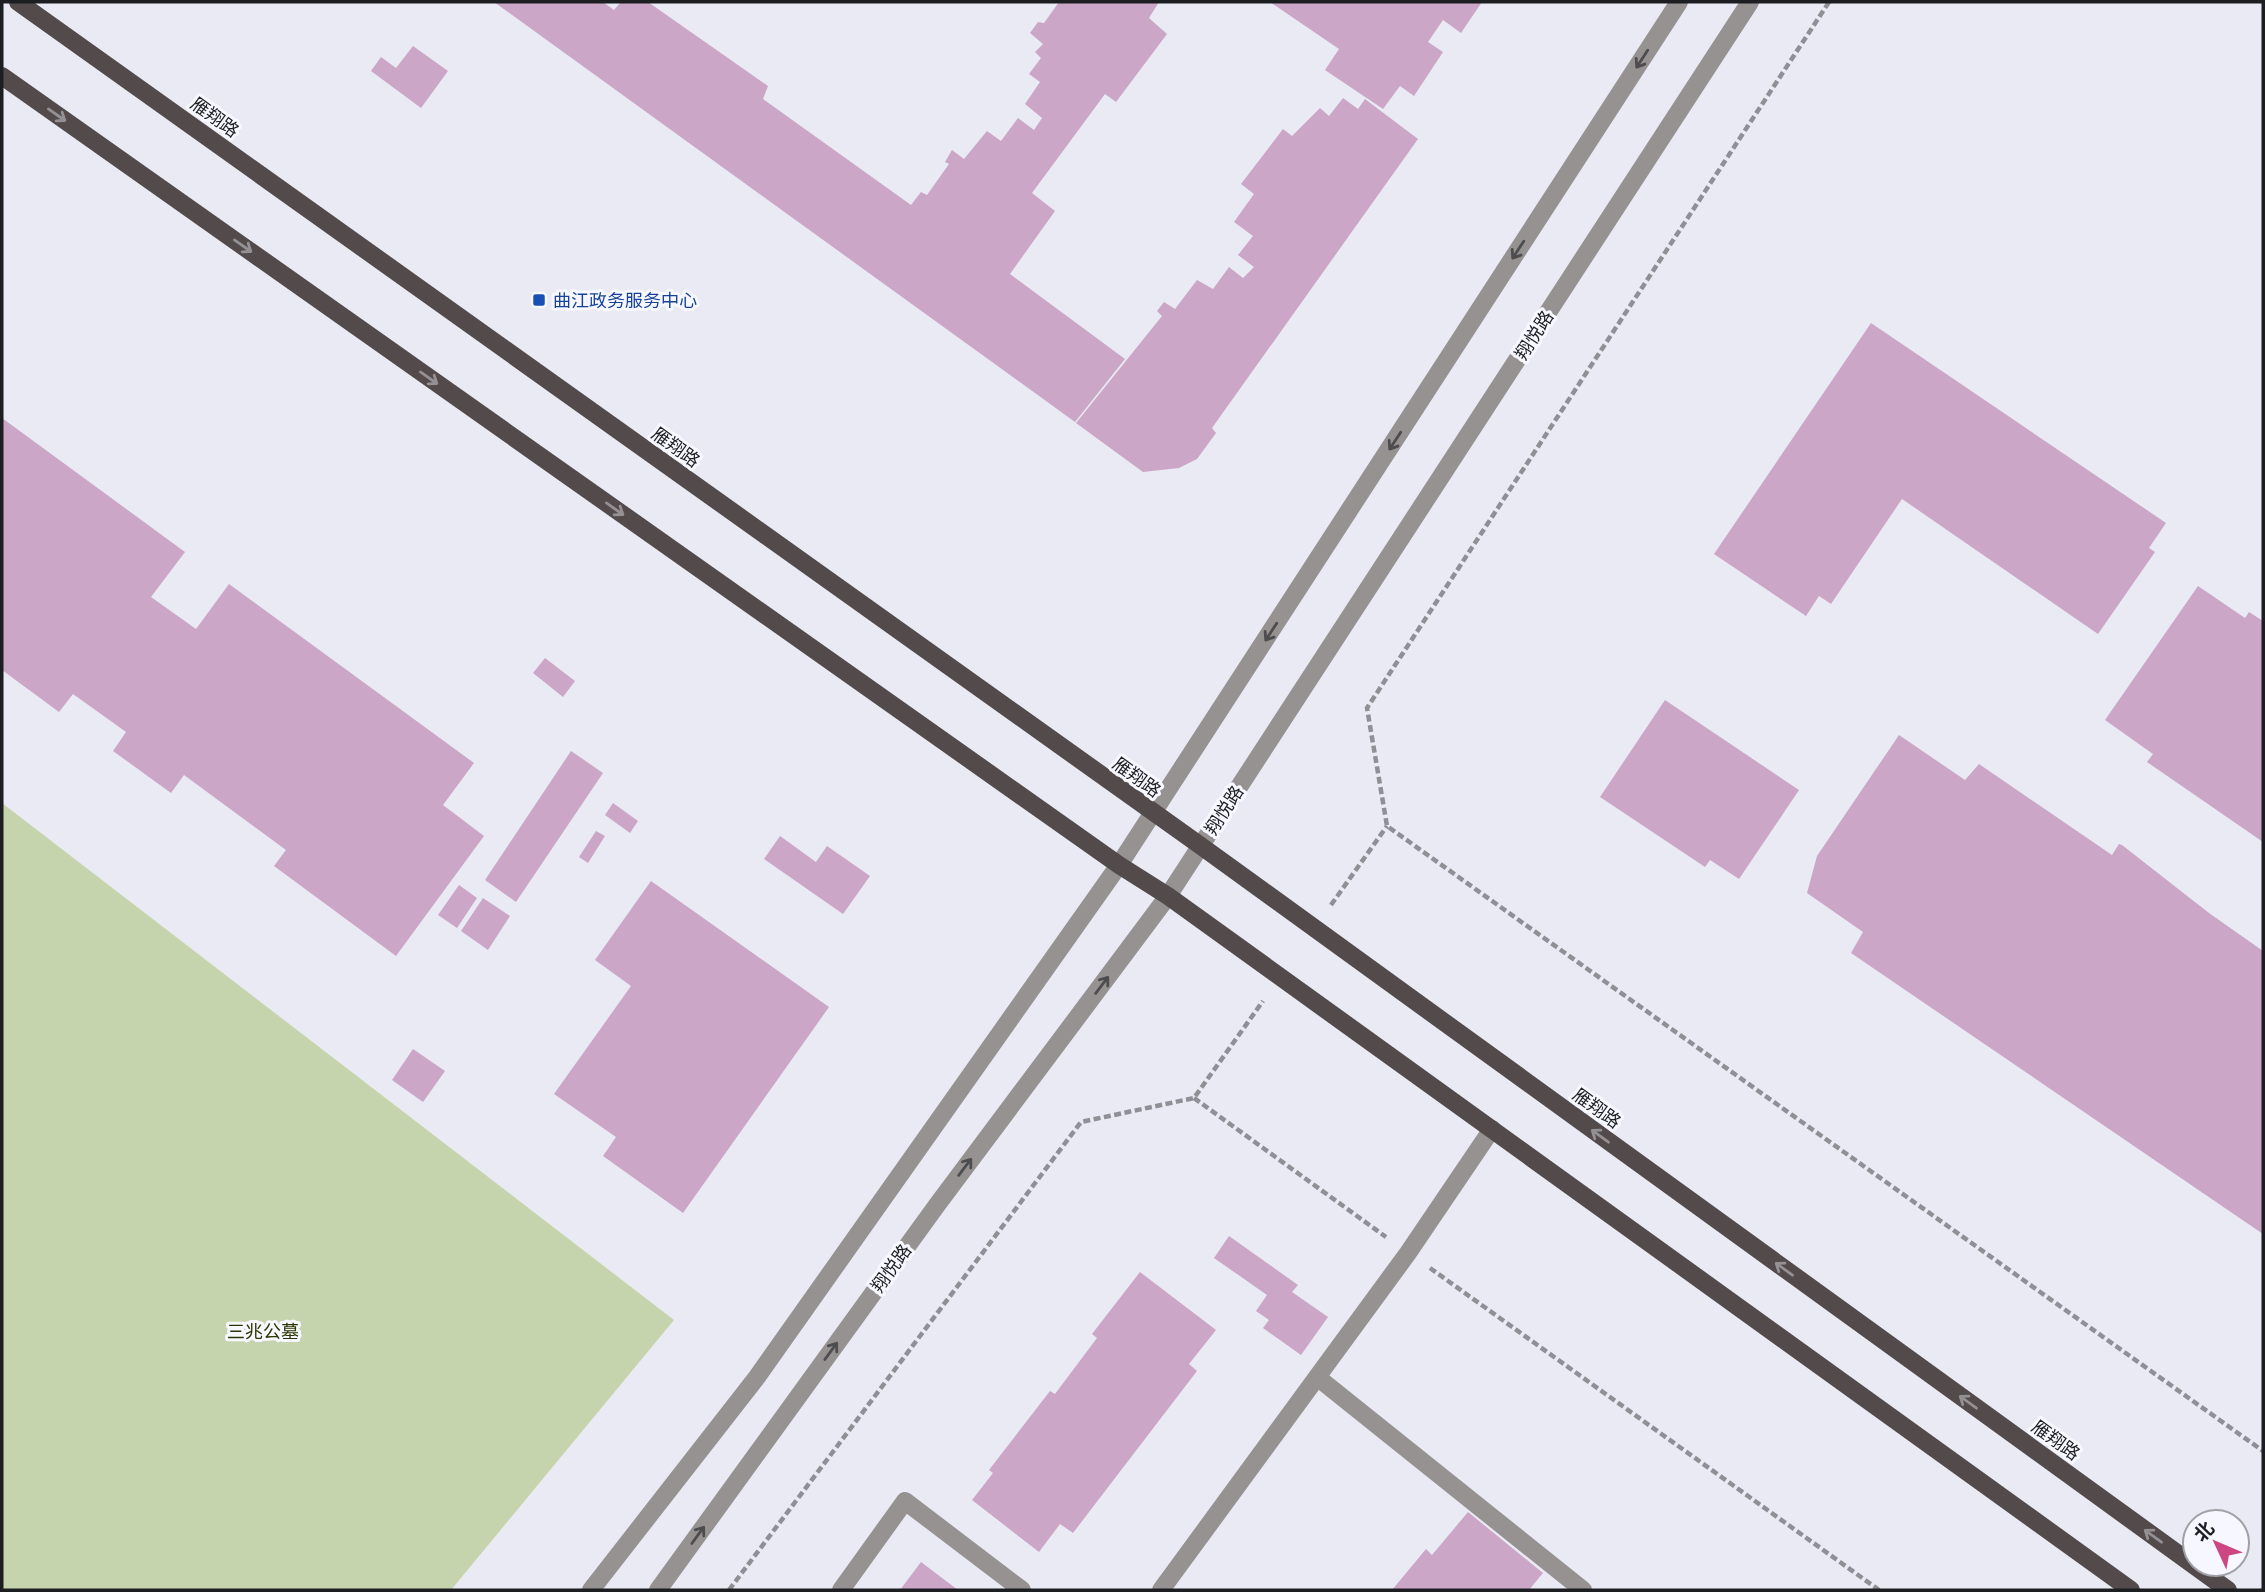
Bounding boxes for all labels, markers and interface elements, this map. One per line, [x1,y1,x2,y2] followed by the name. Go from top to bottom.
[1635,49,1649,68] one-way arrow
[187,93,243,141] street label: 雁翔路
[47,108,67,122] one-way arrow
[233,239,252,253] one-way arrow
[1511,240,1526,259] one-way arrow
[553,290,697,311] place label: 曲江政务服务中心
[531,292,547,308] marker: 曲江政务服务中心
[1510,307,1558,363] street label: 翔悦路
[419,370,438,385] one-way arrow
[648,423,704,471] street label: 雁翔路
[1387,431,1402,450] one-way arrow
[605,502,624,516] one-way arrow
[1263,622,1278,641] one-way arrow
[1109,753,1165,801] street label: 雁翔路
[1200,782,1248,838] street label: 翔悦路
[1094,976,1109,994] one-way arrow
[1569,1084,1625,1132] street label: 雁翔路
[1591,1128,1610,1143] one-way arrow
[958,1158,973,1177] one-way arrow
[867,1240,915,1296] street label: 翔悦路
[1775,1262,1794,1276] one-way arrow
[227,1321,299,1342] park label: 三兆公墓
[824,1342,839,1361] one-way arrow
[1959,1395,1978,1410] one-way arrow
[2028,1416,2084,1464] street label: 雁翔路
[2181,1508,2251,1578] north arrow
[2189,1517,2219,1546] text: 北
[691,1526,705,1545] one-way arrow
[2144,1529,2163,1543] one-way arrow

